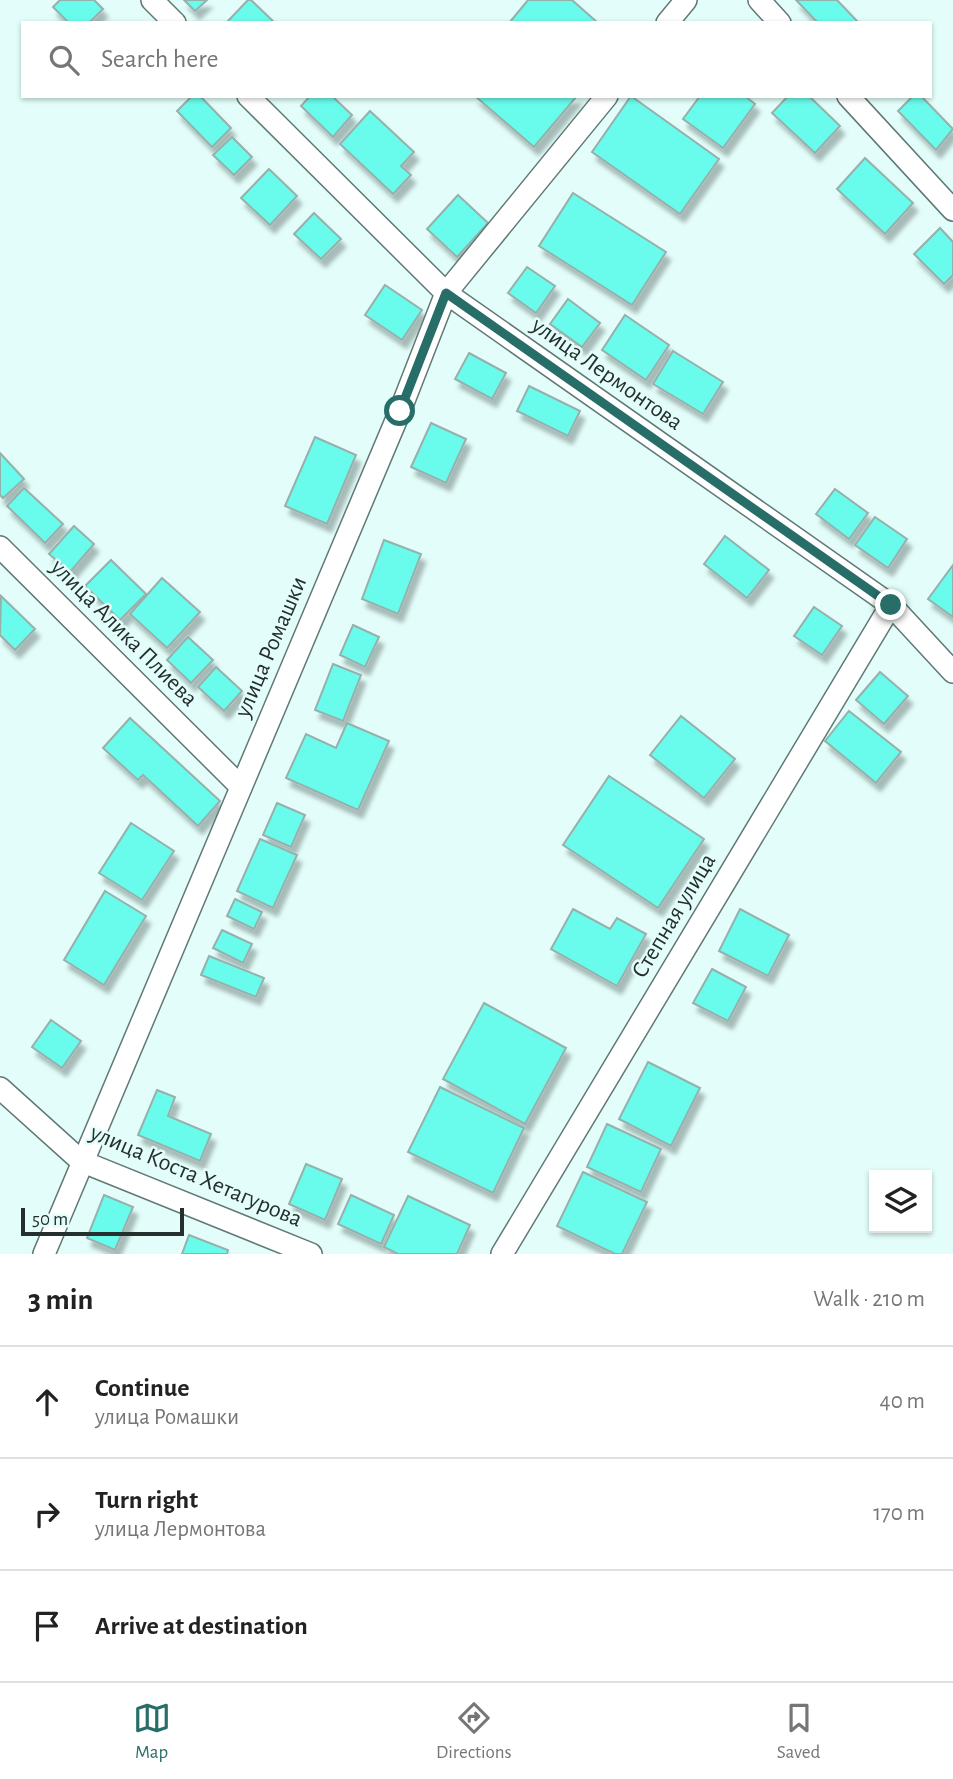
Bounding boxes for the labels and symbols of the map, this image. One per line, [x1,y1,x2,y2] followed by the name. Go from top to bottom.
[526,312,687,435] street label: улица Лермонтова
[384,395,415,426] route start
[45,554,202,711] street label: улица Алика Плиева
[230,573,311,722] street label: улица Ромашки
[875,589,906,620] route end
[628,850,720,982] street label: Степная улица
[86,1120,306,1232] street label: улица Коста Хетагурова
[21,1205,184,1237] scale bar

